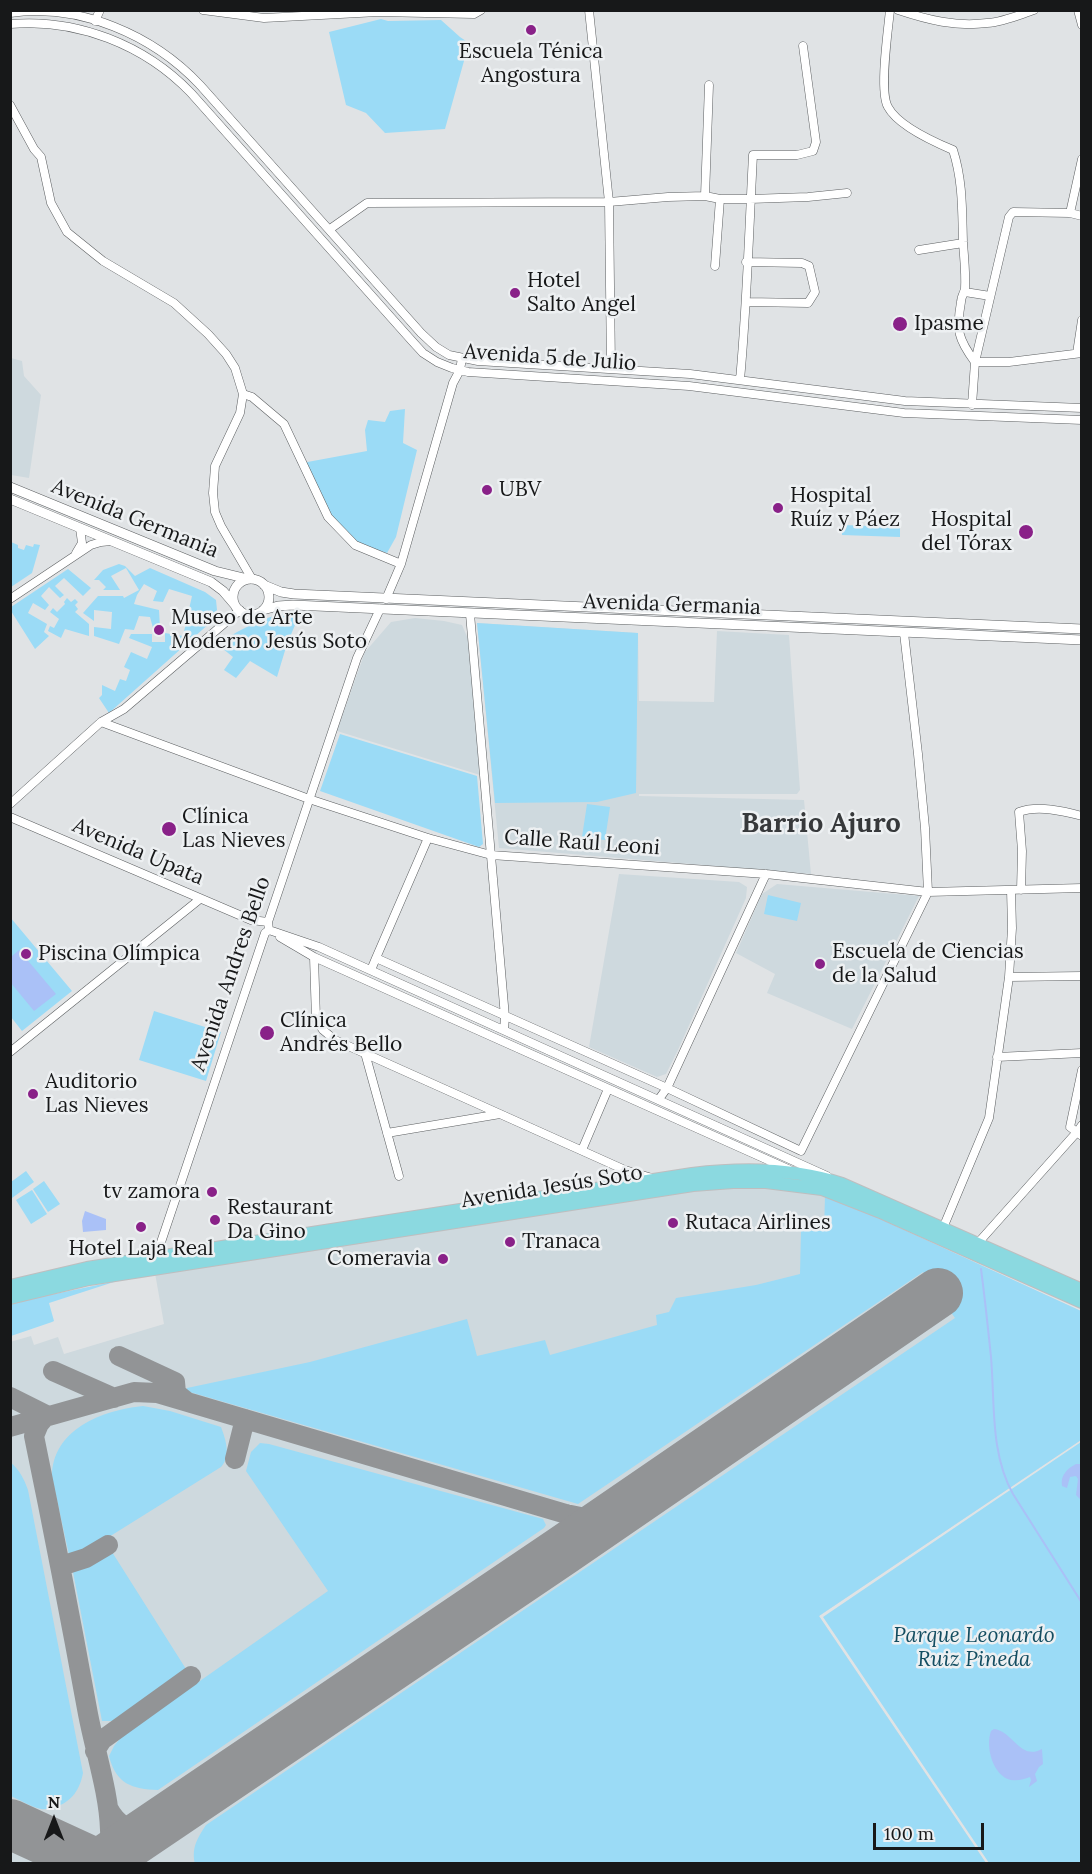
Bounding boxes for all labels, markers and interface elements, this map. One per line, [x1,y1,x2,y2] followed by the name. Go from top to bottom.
[524,23,538,37] marker: Escuela Ténica Angostura
[459,39,603,89] place label: Escuela Ténica Angostura
[527,268,636,318] place label: Hotel Salto Angel
[508,286,522,300] marker: Hotel Salto Angel
[914,311,984,337] place label: Ipasme
[891,315,909,333] marker: Ipasme
[463,339,637,377] street label: Avenida 5 de Julio
[48,474,222,564] street label: Avenida Germania
[499,477,541,503] place label: UBV
[480,483,494,497] marker: UBV
[790,483,900,533] place label: Hospital Ruíz y Páez
[771,501,785,515] marker: Hospital Ruíz y Páez
[921,507,1012,557] place label: Hospital del Tórax
[1017,523,1035,541] marker: Hospital del Tórax
[583,589,761,621] street label: Avenida Germania
[171,605,367,655] place label: Museo de Arte Moderno Jesús Soto
[152,623,166,637] marker: Museo de Arte Moderno Jesús Soto
[182,804,285,854] place label: Clínica Las Nieves
[741,808,901,840] district label: Barrio Ajuro
[69,813,207,891] street label: Avenida Upata
[160,820,178,838] marker: Clínica Las Nieves
[503,825,661,861] street label: Calle Raúl Leoni
[186,873,276,1075] street label: Avenida Andres Bello
[832,939,1024,989] place label: Escuela de Ciencias de la Salud
[38,941,200,967] place label: Piscina Olímpica
[19,947,33,961] marker: Piscina Olímpica
[813,957,827,971] marker: Escuela de Ciencias de la Salud
[280,1008,402,1058] place label: Clínica Andrés Bello
[258,1024,276,1042] marker: Clínica Andrés Bello
[45,1069,148,1119] place label: Auditorio Las Nieves
[26,1087,40,1101] marker: Auditorio Las Nieves
[460,1160,644,1214] street label: Avenida Jesús Soto
[103,1179,200,1205] place label: tv zamora
[205,1185,219,1199] marker: tv zamora
[227,1195,333,1245] place label: Restaurant Da Gino
[685,1210,831,1236] place label: Rutaca Airlines
[208,1213,222,1227] marker: Restaurant Da Gino
[666,1216,680,1230] marker: Rutaca Airlines
[134,1220,148,1234] marker: Hotel Laja Real
[522,1229,600,1255] place label: Tranaca
[503,1235,517,1249] marker: Tranaca
[68,1236,214,1262] place label: Hotel Laja Real
[327,1246,431,1272] place label: Comeravia
[436,1252,450,1266] marker: Comeravia
[893,1623,1055,1673] park label: Parque Leonardo Ruiz Pineda
[24,1790,84,1850] north arrow
[48,1792,60,1812] text: N
[876,1811,987,1849] scale bar
[884,1822,934,1845] text: 100 m

